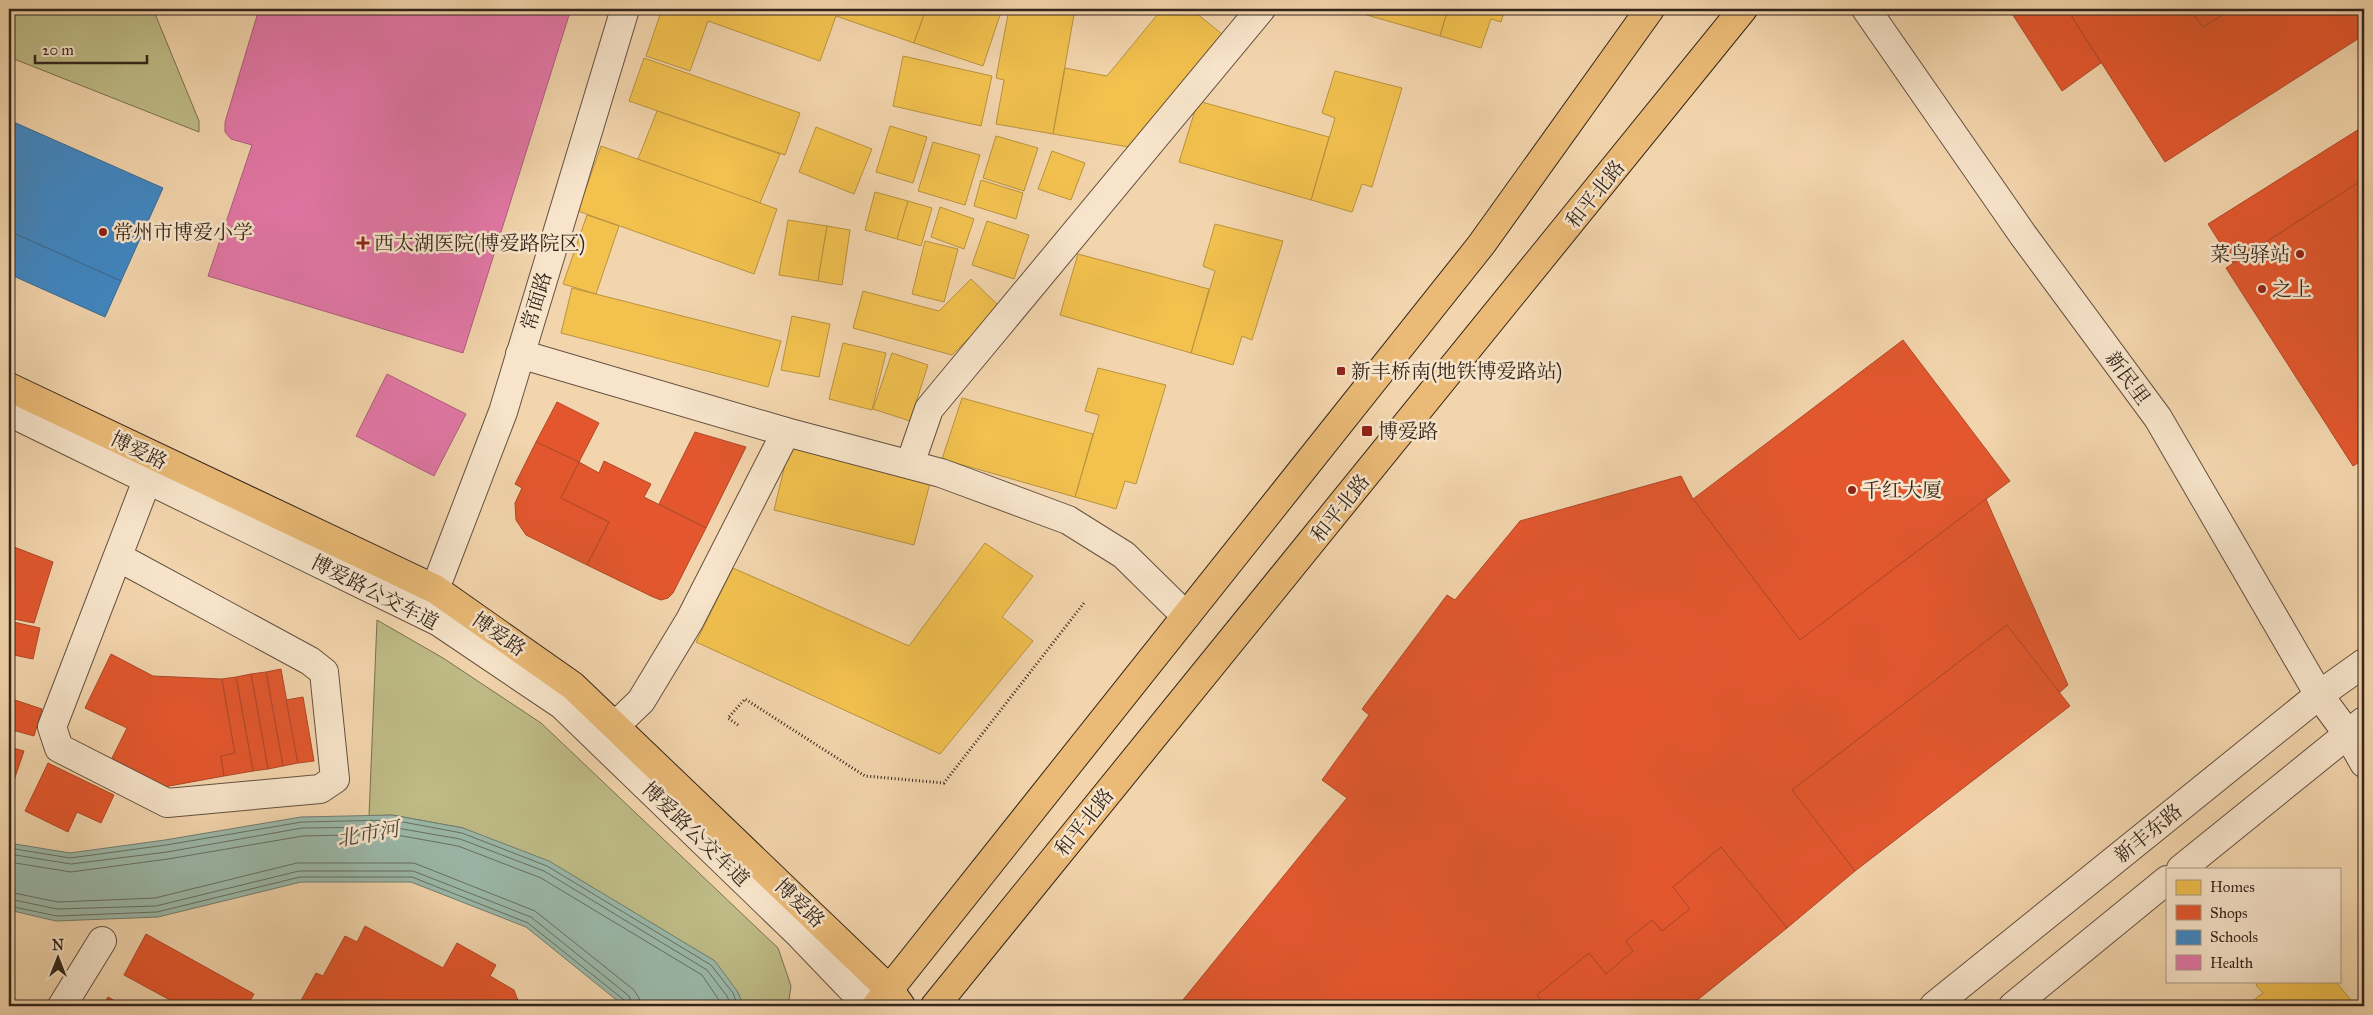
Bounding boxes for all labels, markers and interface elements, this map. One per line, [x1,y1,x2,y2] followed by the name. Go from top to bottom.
[35,32,148,64] scale bar
[42,41,74,59] text: 20 m
[1561,155,1629,233] street label: 和平北路
[113,220,253,244] place label: 常州市博爱小学
[97,226,109,238] marker: 常州市博爱小学
[374,231,585,256] place label: 西太湖医院(博爱路院区)
[356,236,370,250] marker: 西太湖医院(博爱路院区)
[2210,242,2290,266] place label: 菜鸟驿站
[2294,248,2306,260] marker: 菜鸟驿站
[516,269,556,333] street label: 常面路
[2272,277,2312,301] place label: 之上
[2256,283,2268,295] marker: 之上
[2101,347,2155,409] street label: 新民里
[1351,359,1562,384] place label: 新丰桥南(地铁博爱路站)
[1335,365,1347,377] marker: 新丰桥南(地铁博爱路站)
[1378,419,1438,443] place label: 博爱路
[1360,424,1374,438] marker: 博爱路
[107,426,171,474] street label: 博爱路
[1306,469,1374,547] street label: 和平北路
[1862,478,1942,502] place label: 千红大厦
[1846,484,1858,496] marker: 千红大厦
[307,550,443,634] street label: 博爱路公交车道
[468,607,530,661] street label: 博爱路
[637,777,755,891] street label: 博爱路公交车道
[1050,783,1118,861] street label: 和平北路
[2109,799,2187,867] street label: 新丰东路
[335,815,405,852] water label: 北市河
[2166,868,2340,982] legend
[770,874,830,932] street label: 博爱路
[2210,878,2255,896] text: Homes
[2210,904,2248,922] text: Shops
[2210,928,2258,946] text: Schools
[32,932,82,982] north arrow
[52,937,64,954] text: N
[2210,954,2254,972] text: Health

